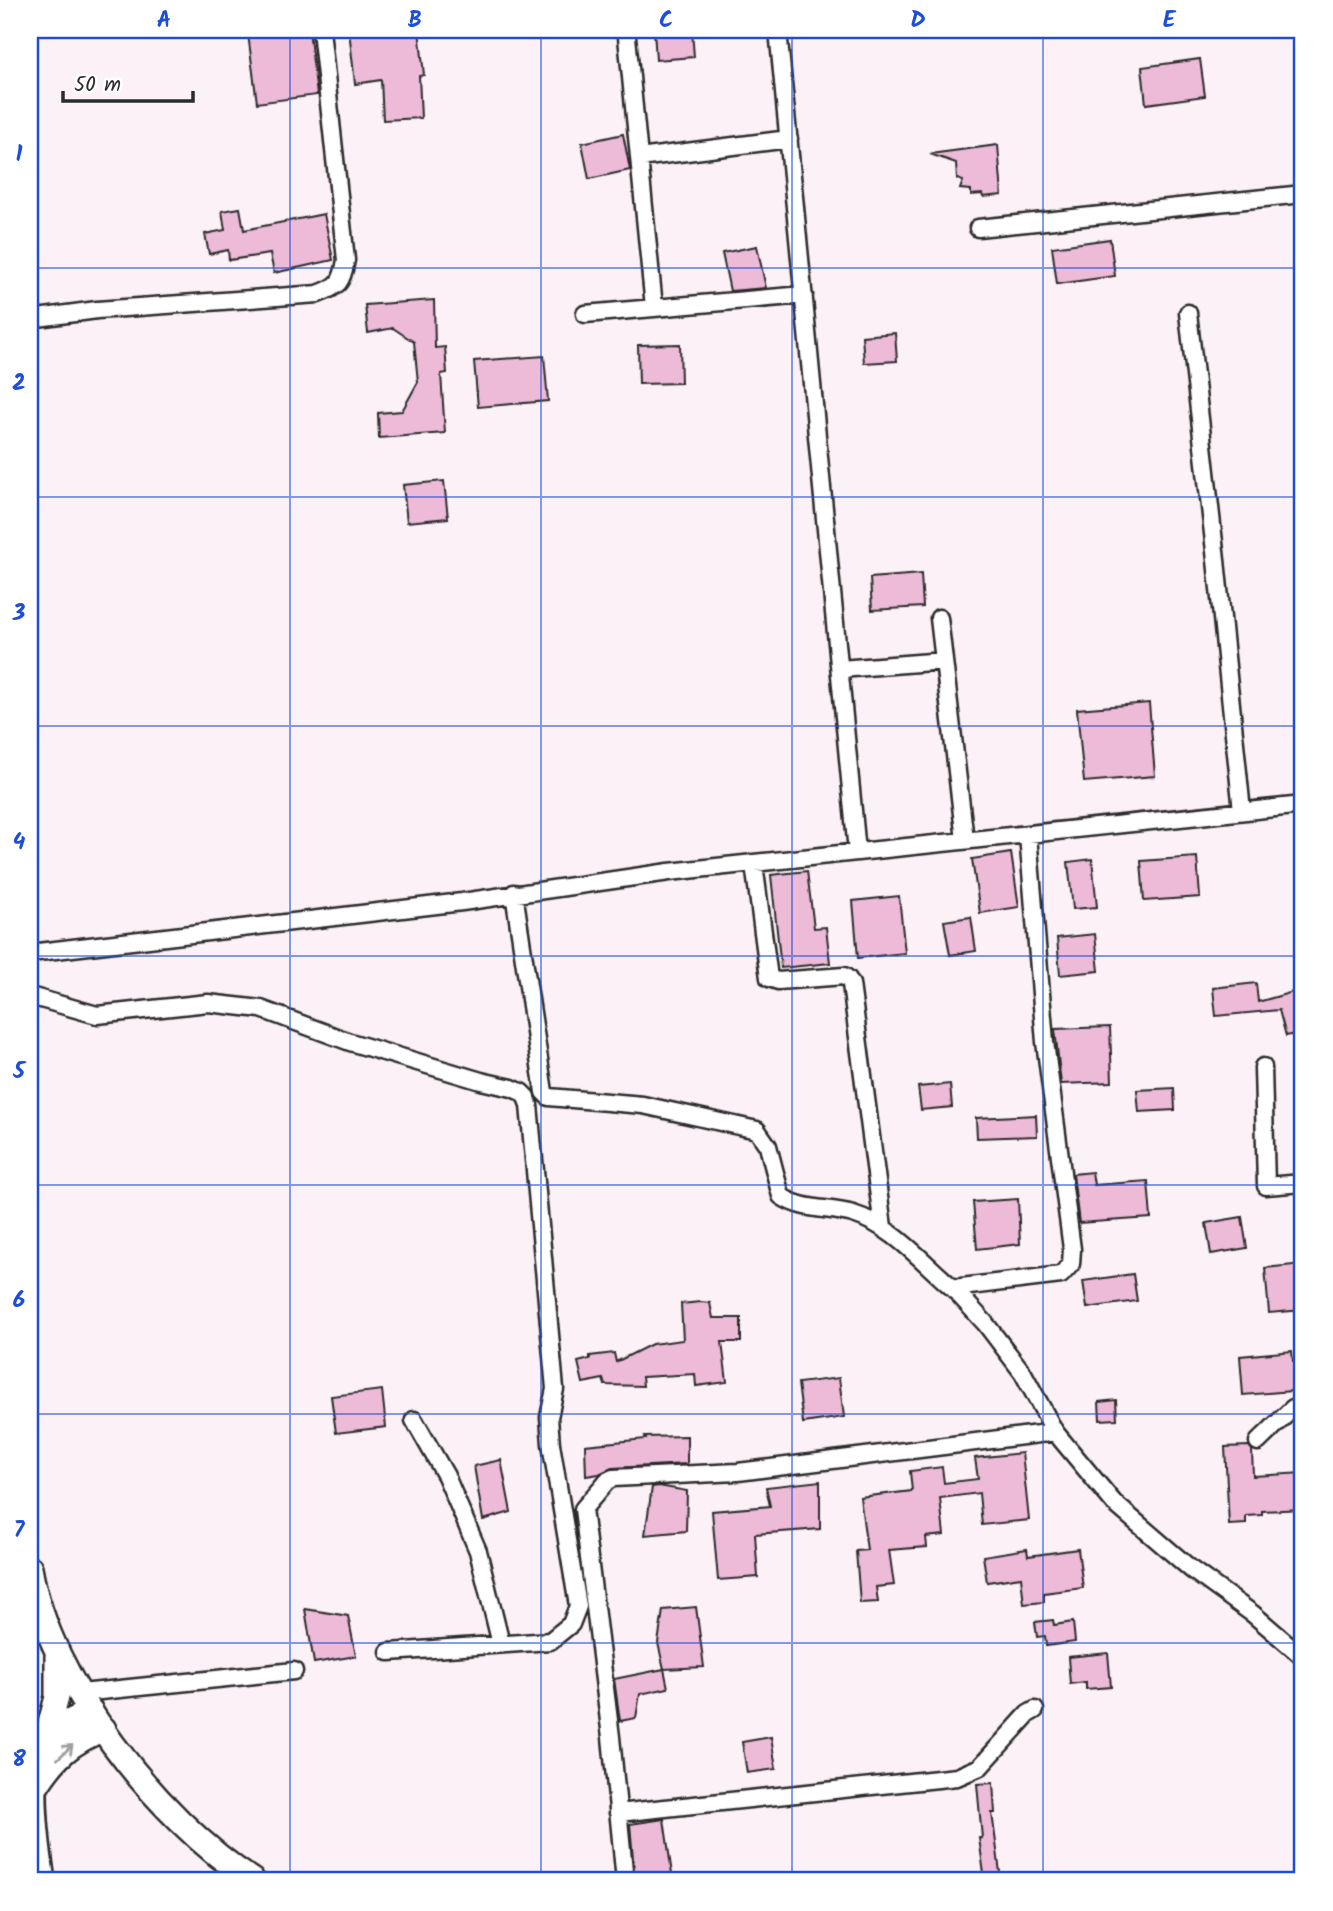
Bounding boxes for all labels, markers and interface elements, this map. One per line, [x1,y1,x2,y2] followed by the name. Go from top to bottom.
[157,3,171,39] text: A
[408,3,422,39] text: B
[659,3,673,39] text: C
[910,3,926,39] text: D
[1163,3,1177,39] text: E
[63,60,192,104] scale bar
[74,69,121,102] text: 50 m
[16,137,23,173] text: 1
[12,366,26,402] text: 2
[12,596,26,632] text: 3
[13,825,26,861] text: 4
[12,1054,27,1090] text: 5
[13,1283,25,1319] text: 6
[14,1513,26,1549] text: 7
[12,1742,26,1778] text: 8
[56,1743,73,1760] one-way arrow

